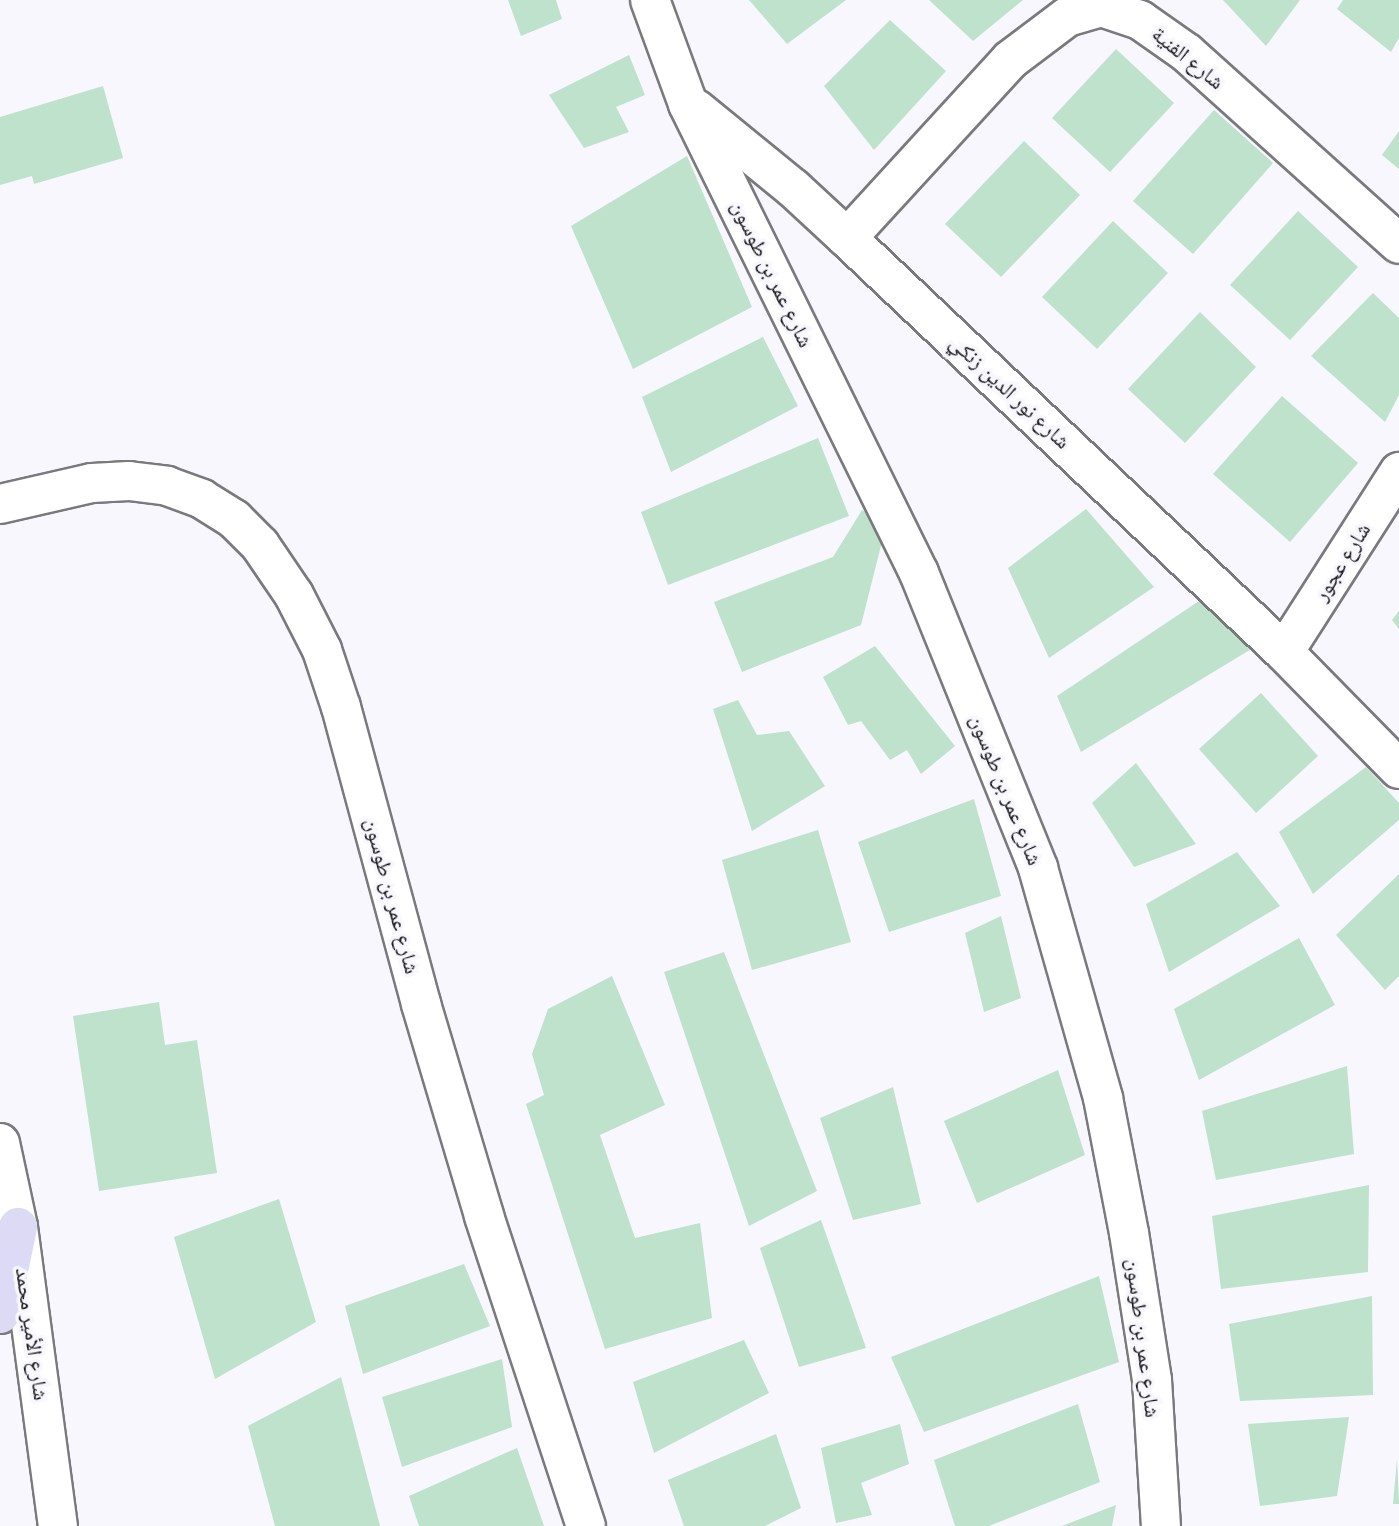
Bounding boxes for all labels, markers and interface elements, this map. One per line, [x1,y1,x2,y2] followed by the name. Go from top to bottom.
[1147,21,1229,95] street label: شارع الفنية
[726,196,818,352] street label: شارع عمر بن طوسون
[945,330,1075,454] street label: شارع نور الدين زنكي
[1308,518,1376,606] street label: شارع عجور
[964,711,1048,869] street label: شارع عمر بن طوسون
[359,815,425,977] street label: شارع عمر بن طوسون
[1121,1257,1165,1419] street label: شارع عمر بن طوسون
[10,1266,54,1402] street label: شارع الأمير محمد

